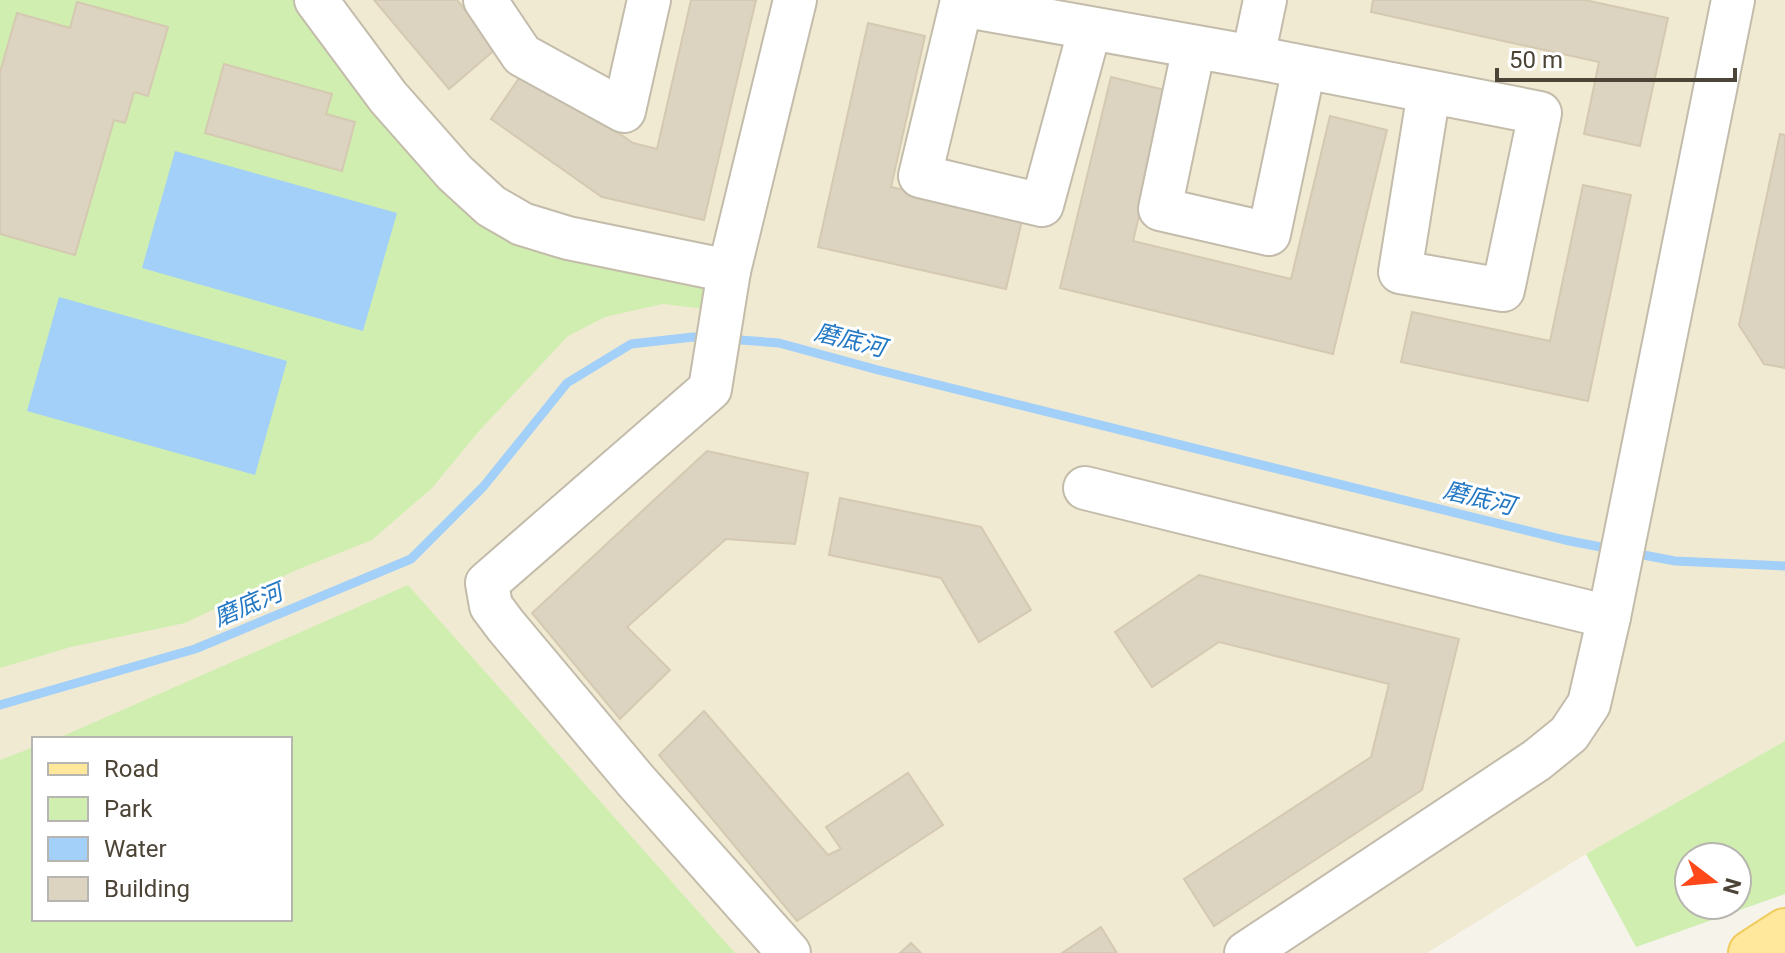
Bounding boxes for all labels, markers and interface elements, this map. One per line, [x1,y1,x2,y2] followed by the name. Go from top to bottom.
[1497,32,1735,82] scale bar
[1509,46,1563,74] text: 50 m
[812,318,892,363] water label: 磨底河
[1441,476,1521,521] water label: 磨底河
[209,576,290,632] water label: 磨底河
[32,737,292,921] legend
[104,755,159,783] text: Road
[104,795,153,823] text: Park
[104,835,167,863] text: Water
[1673,841,1753,921] north arrow
[104,875,190,903] text: Building
[1718,875,1746,897] text: N

